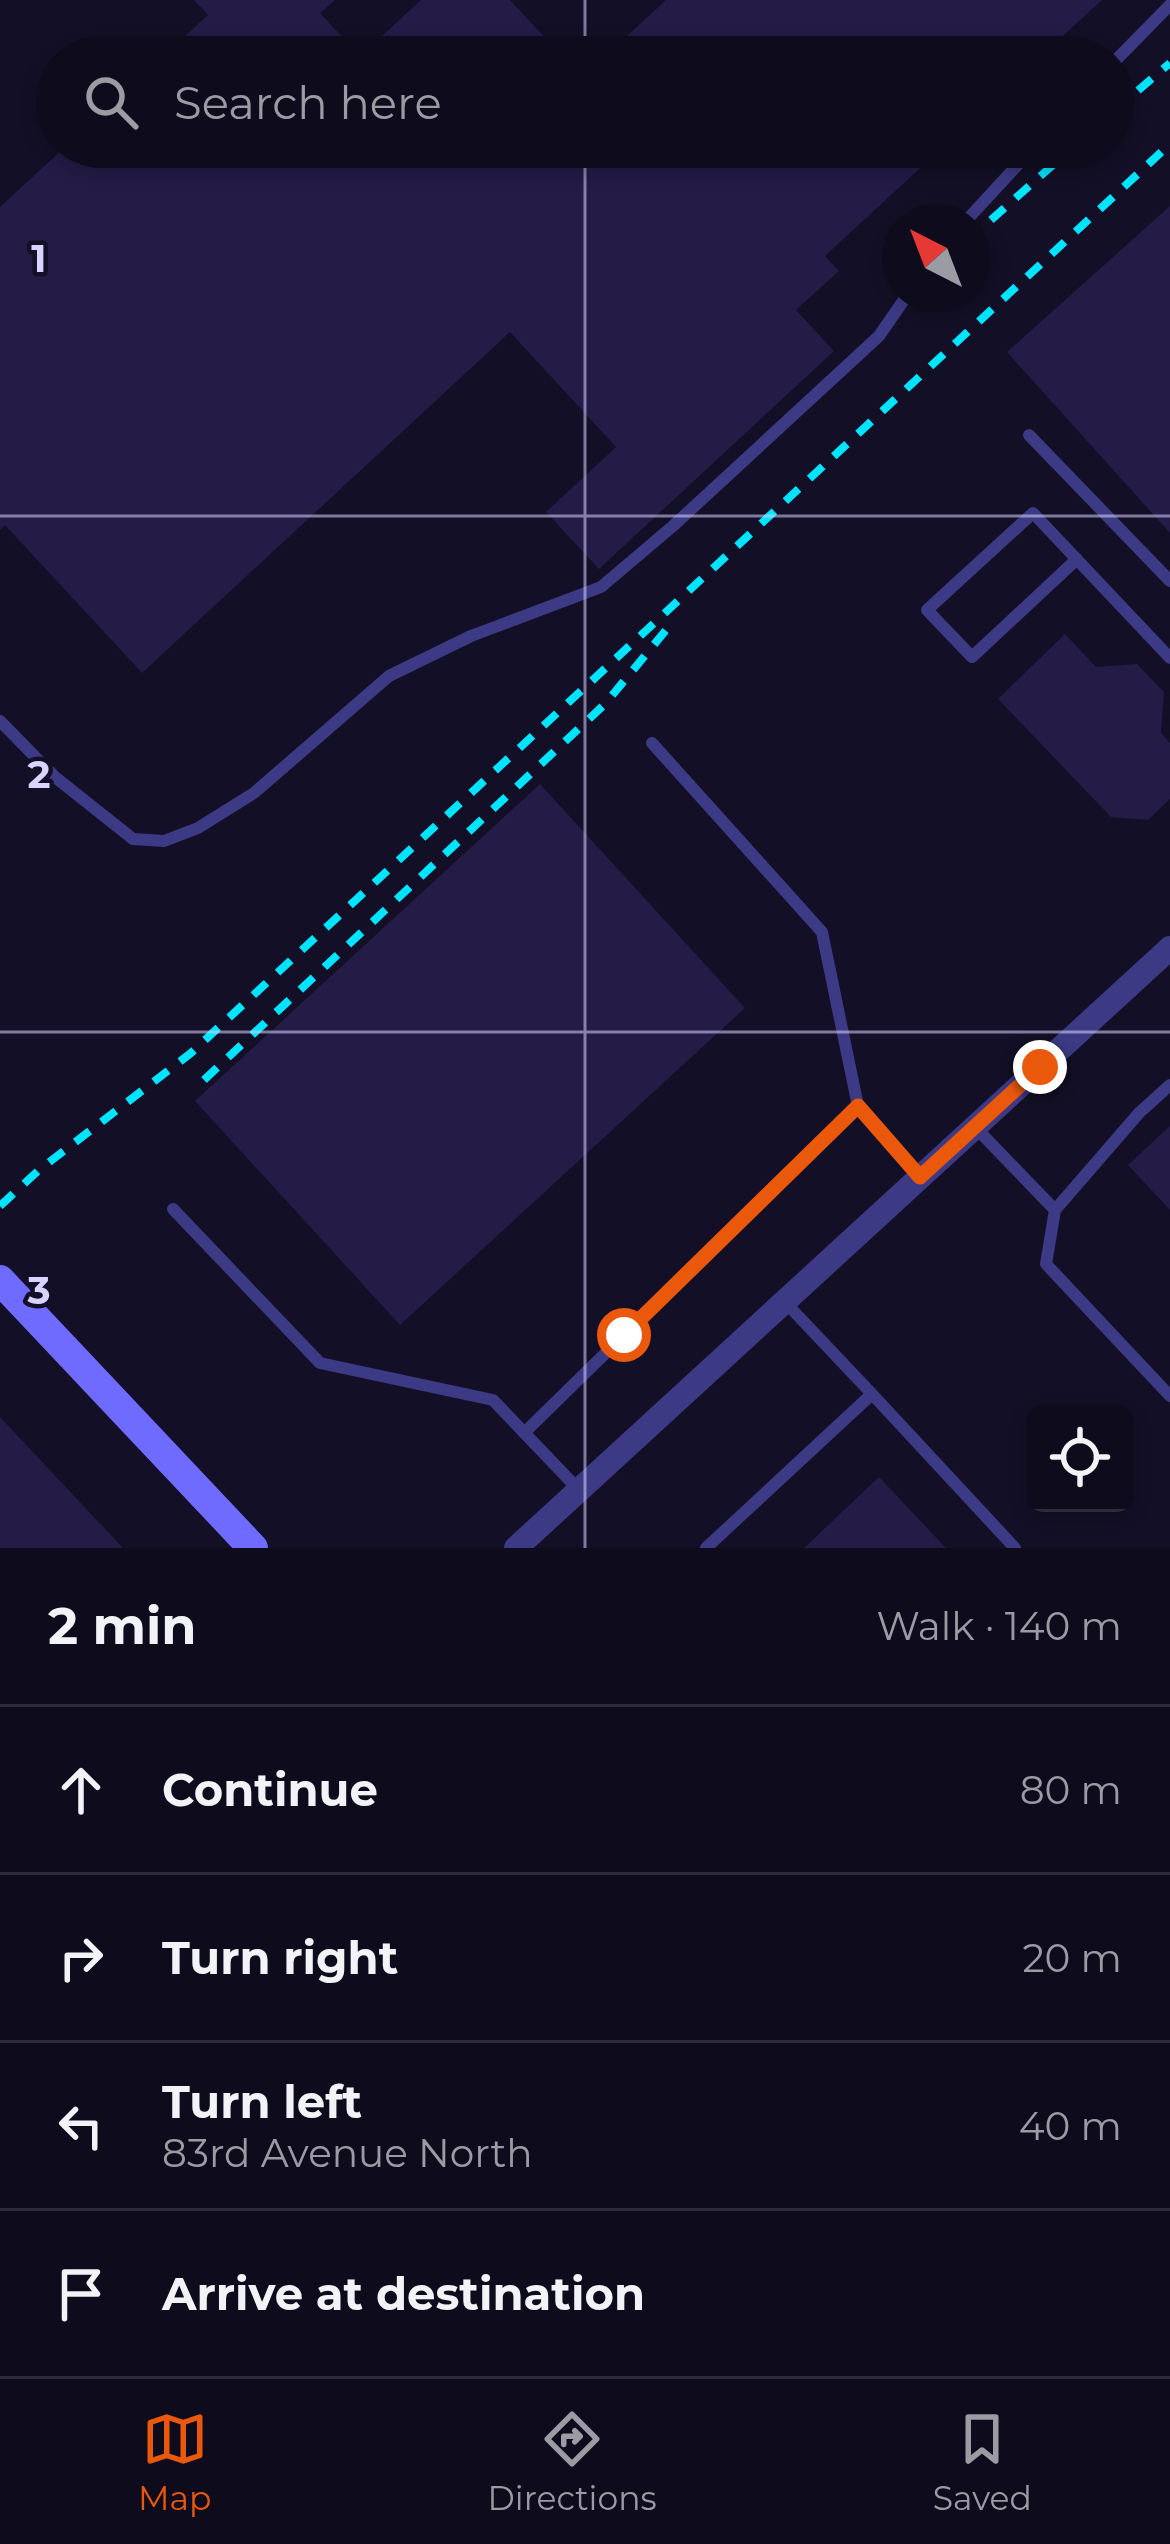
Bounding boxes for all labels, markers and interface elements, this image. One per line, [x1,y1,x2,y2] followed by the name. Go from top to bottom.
[36,36,1134,168] search box
[78,69,144,135] icon: search
[174,75,442,130] text: Search here
[882,204,990,312] north arrow
[31,234,47,282] text: 1
[27,750,51,798] text: 2
[1013,1040,1067,1094] route end
[26,1266,51,1314] text: 3
[597,1308,651,1362] route start
[1026,1404,1134,1512] map controls
[1026,1404,1134,1512] button: locate
[48,1595,197,1657] text: 2 min
[876,1602,1122,1650] text: Walk · 140 m
[48,1757,114,1823] icon: ahead
[162,1762,378,1817] text: Continue
[1020,1766,1122,1814] text: 80 m
[48,1925,114,1991] icon: right
[162,1930,398,1985] text: Turn right
[1023,1934,1122,1982] text: 20 m
[162,2074,362,2129] text: Turn left
[48,2093,114,2159] icon: left
[1019,2102,1122,2150] text: 40 m
[162,2129,533,2177] text: 83rd Avenue North
[48,2261,114,2327] icon: arrive
[162,2266,645,2321] text: Arrive at destination
[138,2406,211,2518] tab: Map
[488,2406,657,2518] tab: Directions
[933,2406,1032,2518] tab: Saved

